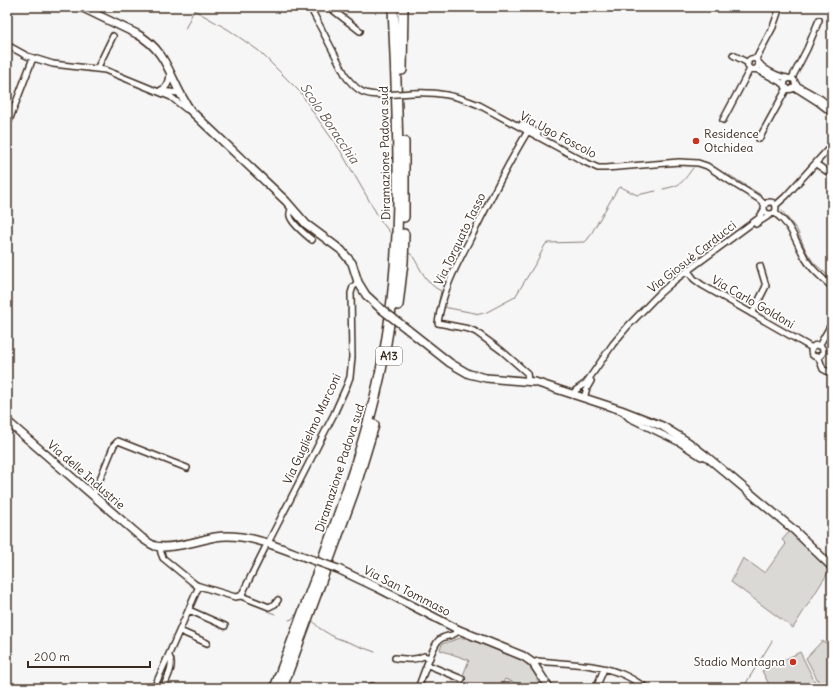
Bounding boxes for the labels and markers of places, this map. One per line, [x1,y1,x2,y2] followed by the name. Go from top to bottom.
[704,126,759,155] place label: Residence Otchidea
[691,136,701,146] marker: Residence Otchidea
[694,654,785,669] place label: Stadio Montagna
[788,657,798,667] marker: Stadio Montagna

